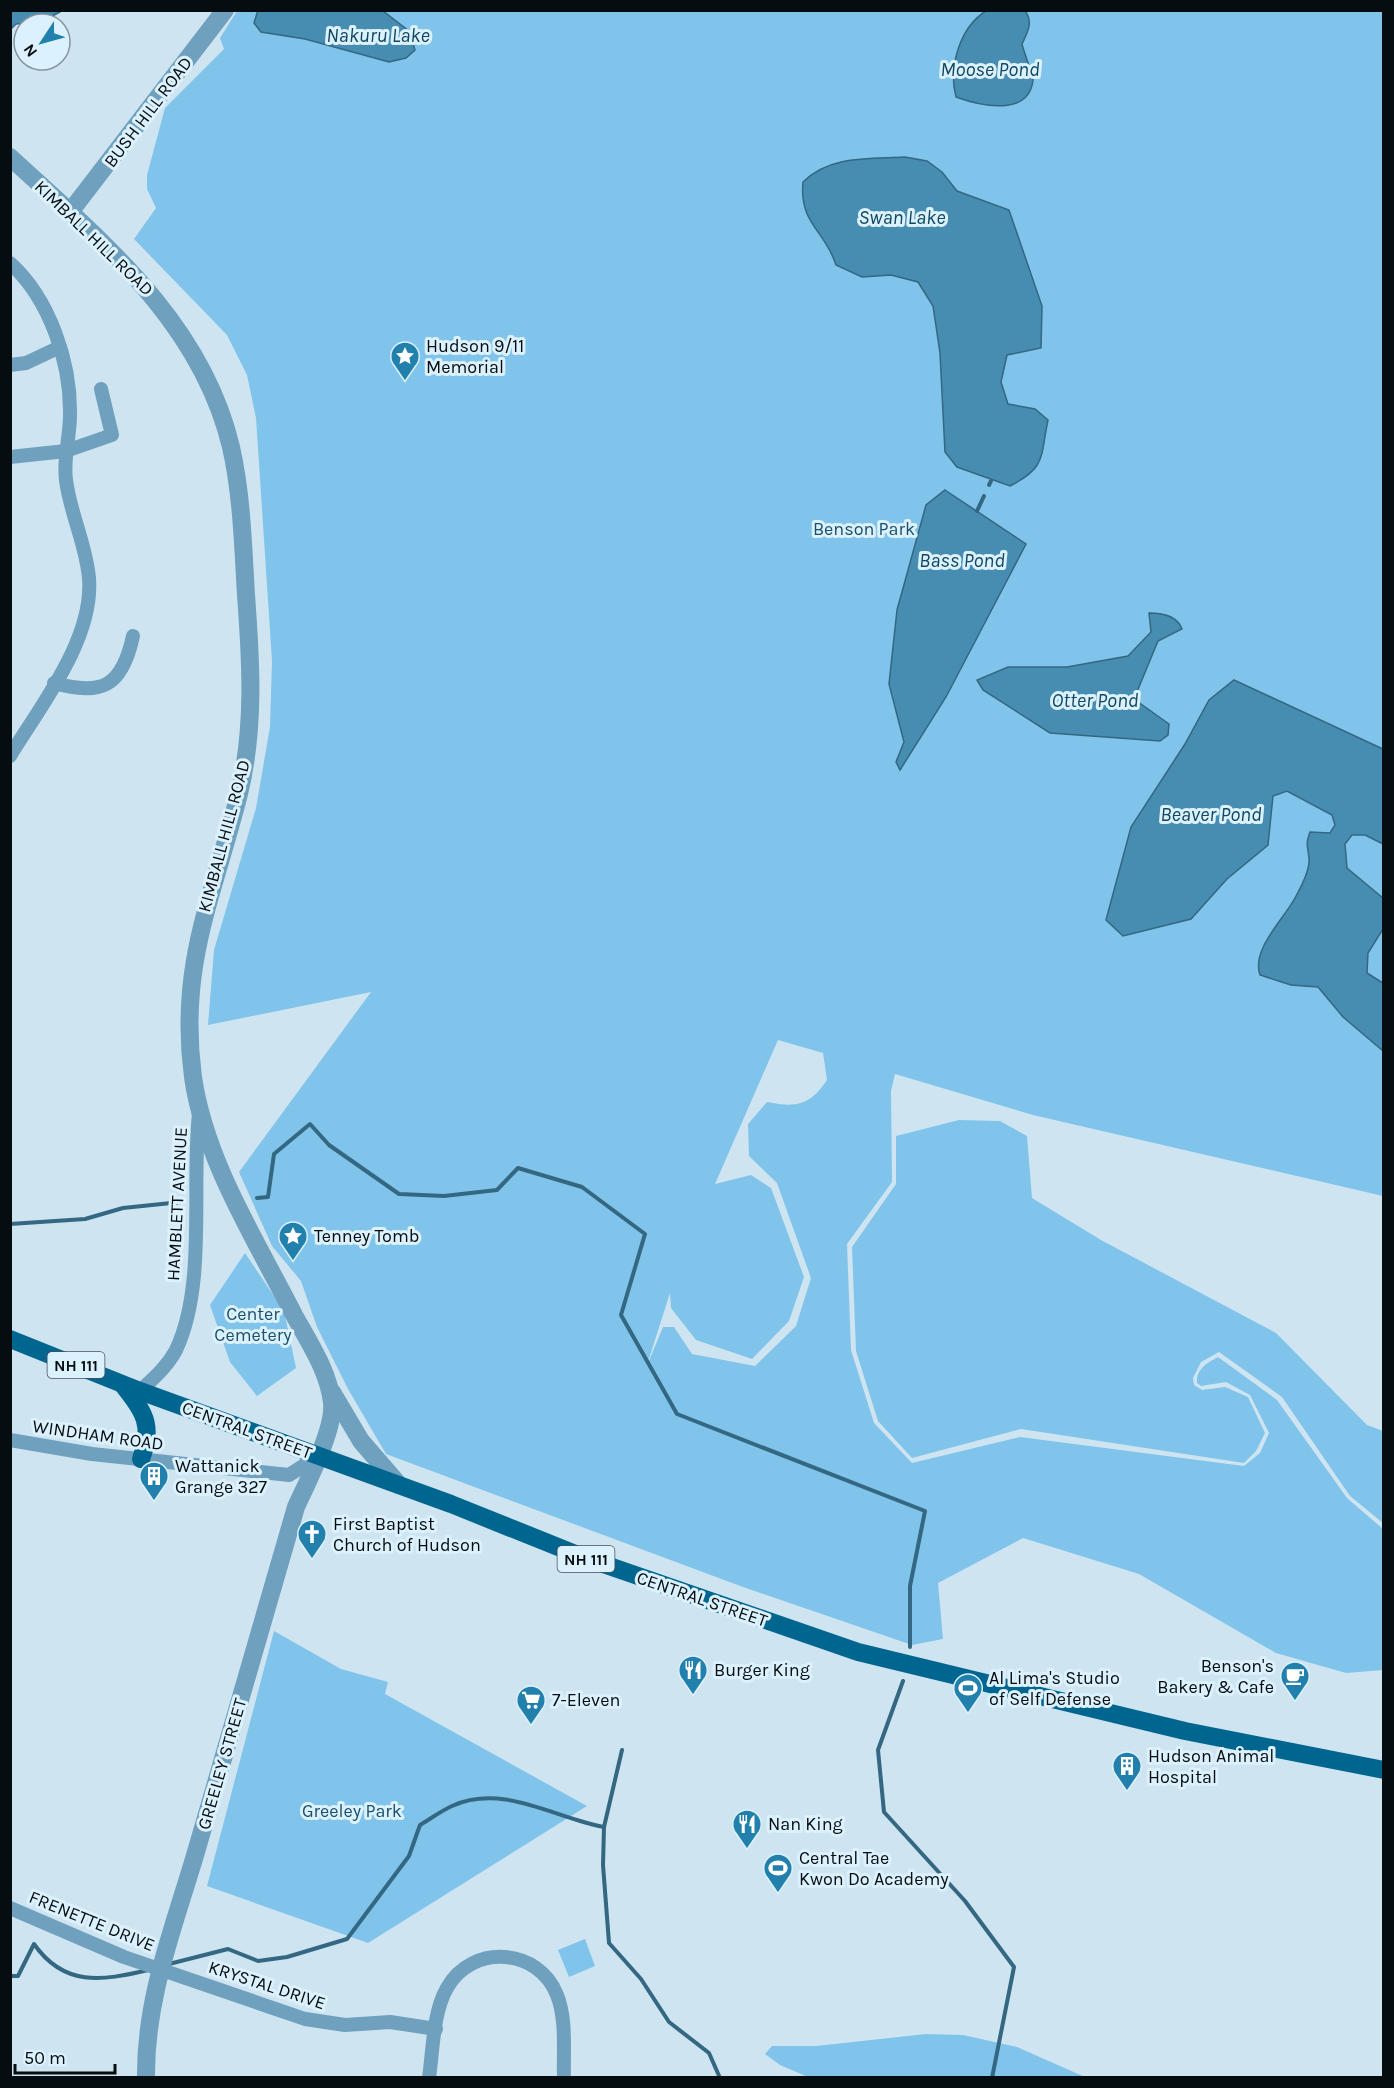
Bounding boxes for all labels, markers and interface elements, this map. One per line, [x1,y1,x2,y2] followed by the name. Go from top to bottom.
[12,12,72,72] north arrow
[326,24,430,47] water label: Nakuru Lake
[19,40,41,61] text: N
[99,52,197,172] street label: BUSH HILL ROAD
[940,58,1040,81] water label: Moose Pond
[30,176,158,300] street label: KIMBALL HILL ROAD
[858,206,946,229] water label: Swan Lake
[426,335,524,378] place label: Hudson 9/11 Memorial
[389,340,421,382] place icon: Hudson 9/11 Memorial
[813,518,915,540] park label: Benson Park
[919,549,1005,572] water label: Bass Pond
[1052,689,1139,712] water label: Otter Pond
[193,757,255,915] street label: KIMBALL HILL ROAD
[1160,803,1262,826] water label: Beaver Pond
[162,1127,192,1281] street label: HAMBLETT AVENUE
[277,1220,309,1262] place icon: Tenney Tomb
[314,1225,419,1247] place label: Tenney Tomb
[214,1303,292,1346] park label: Center Cemetery
[48,1352,104,1378] road number: NH 111
[179,1396,315,1464] street label: CENTRAL STREET
[31,1415,165,1455] street label: WINDHAM ROAD
[175,1455,268,1498] place label: Wattanick Grange 327
[138,1460,170,1502] building icon: Wattanick Grange 327
[333,1513,481,1556] place label: First Baptist Church of Hudson
[296,1518,328,1560] church icon: First Baptist Church of Hudson
[558,1546,614,1572] road number: NH 111
[634,1566,770,1632] street label: CENTRAL STREET
[677,1654,709,1696] restaurant icon: Burger King
[1157,1655,1274,1698] place label: Benson's Bakery & Cafe
[714,1659,810,1681] place label: Burger King
[1279,1660,1311,1702] cafe icon: Benson's Bakery & Cafe
[989,1667,1120,1710] place label: Al Lima's Studio of Self Defense
[952,1672,984,1714] sports icon: Al Lima's Studio of Self Defense
[515,1684,547,1726] supermarket icon: 7-Eleven
[552,1689,620,1711] place label: 7-Eleven
[193,1696,251,1832] street label: GREELEY STREET
[1148,1745,1274,1788] place label: Hudson Animal Hospital
[1111,1750,1143,1792] building icon: Hudson Animal Hospital
[302,1800,402,1822] park label: Greeley Park
[731,1808,763,1850] restaurant icon: Nan King
[768,1813,843,1835] place label: Nan King
[799,1847,949,1890] place label: Central Tae Kwon Do Academy
[762,1852,794,1894] sports icon: Central Tae Kwon Do Academy
[26,1886,158,1956] street label: FRENETTE DRIVE
[206,1956,328,2014] street label: KRYSTAL DRIVE
[15,2037,116,2075] scale bar
[24,2047,66,2069] text: 50 m

